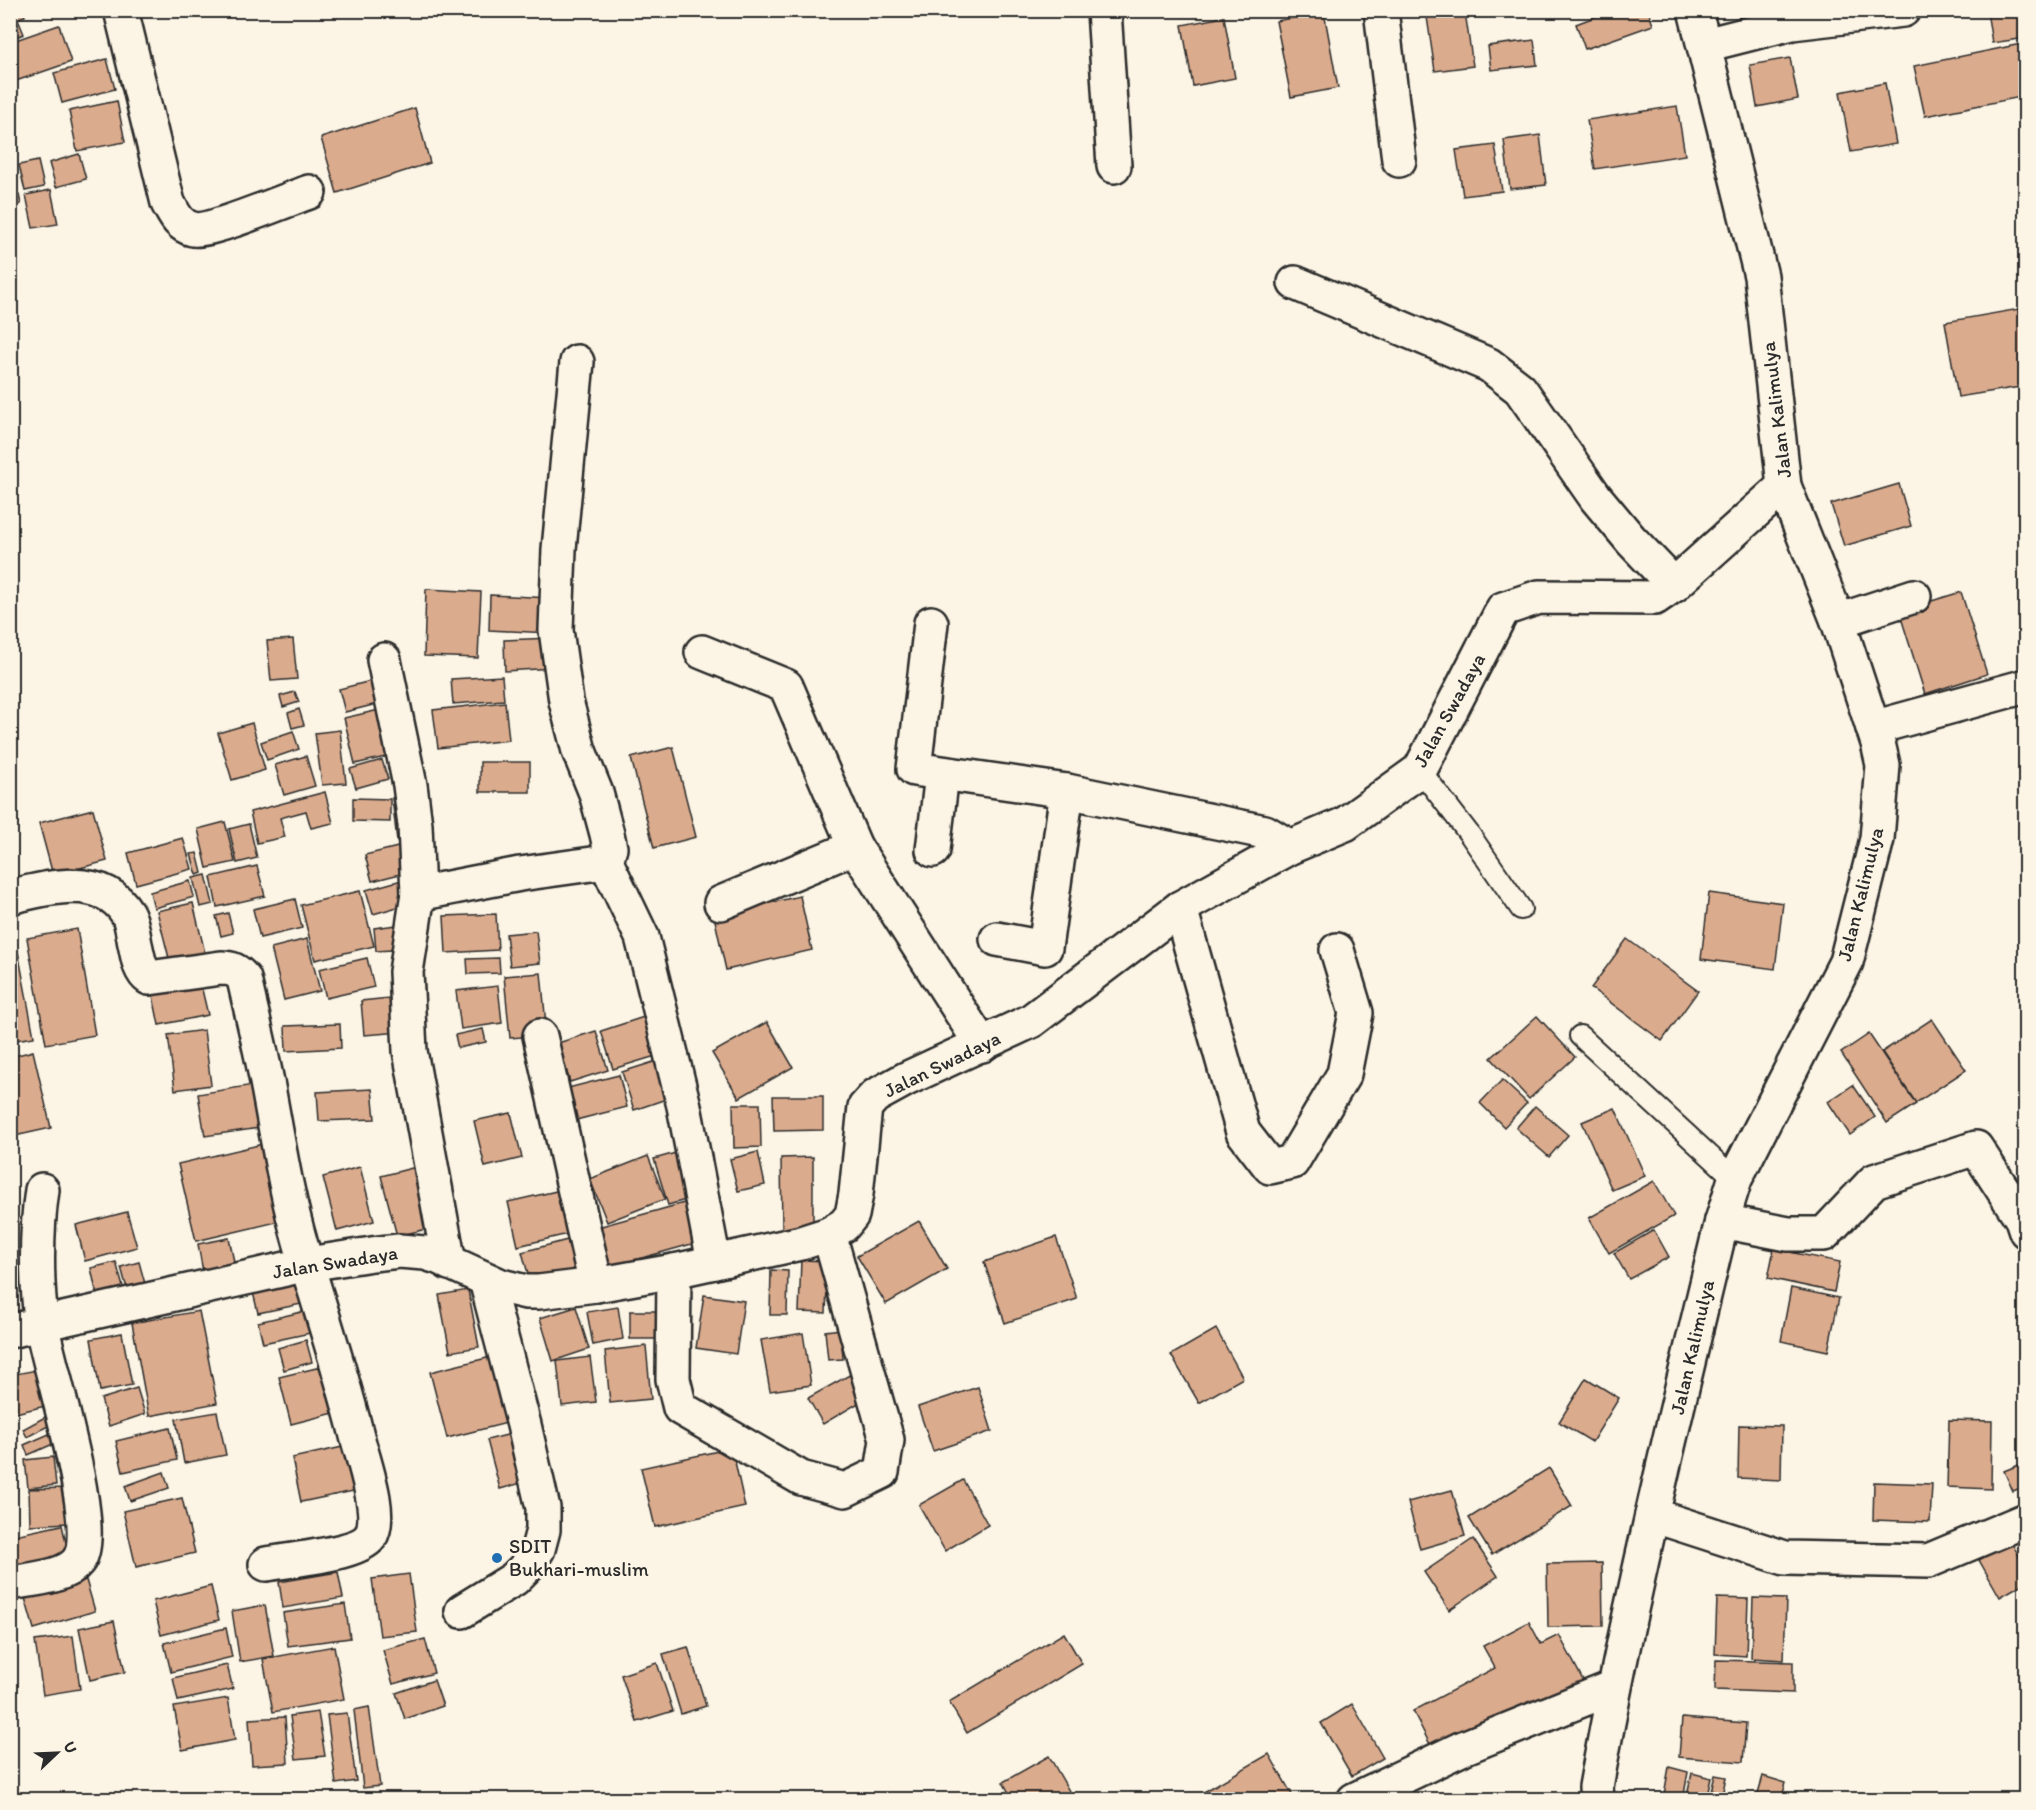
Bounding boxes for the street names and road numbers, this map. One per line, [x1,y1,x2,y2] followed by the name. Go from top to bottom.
[1756,340,1796,480] street label: Jalan Kalimulya
[1408,649,1490,771] street label: Jalan Swadaya
[1832,824,1888,964] street label: Jalan Kalimulya
[880,1025,1004,1102] street label: Jalan Swadaya
[271,1240,399,1284] street label: Jalan Swadaya
[1665,1277,1719,1417] street label: Jalan Kalimulya

